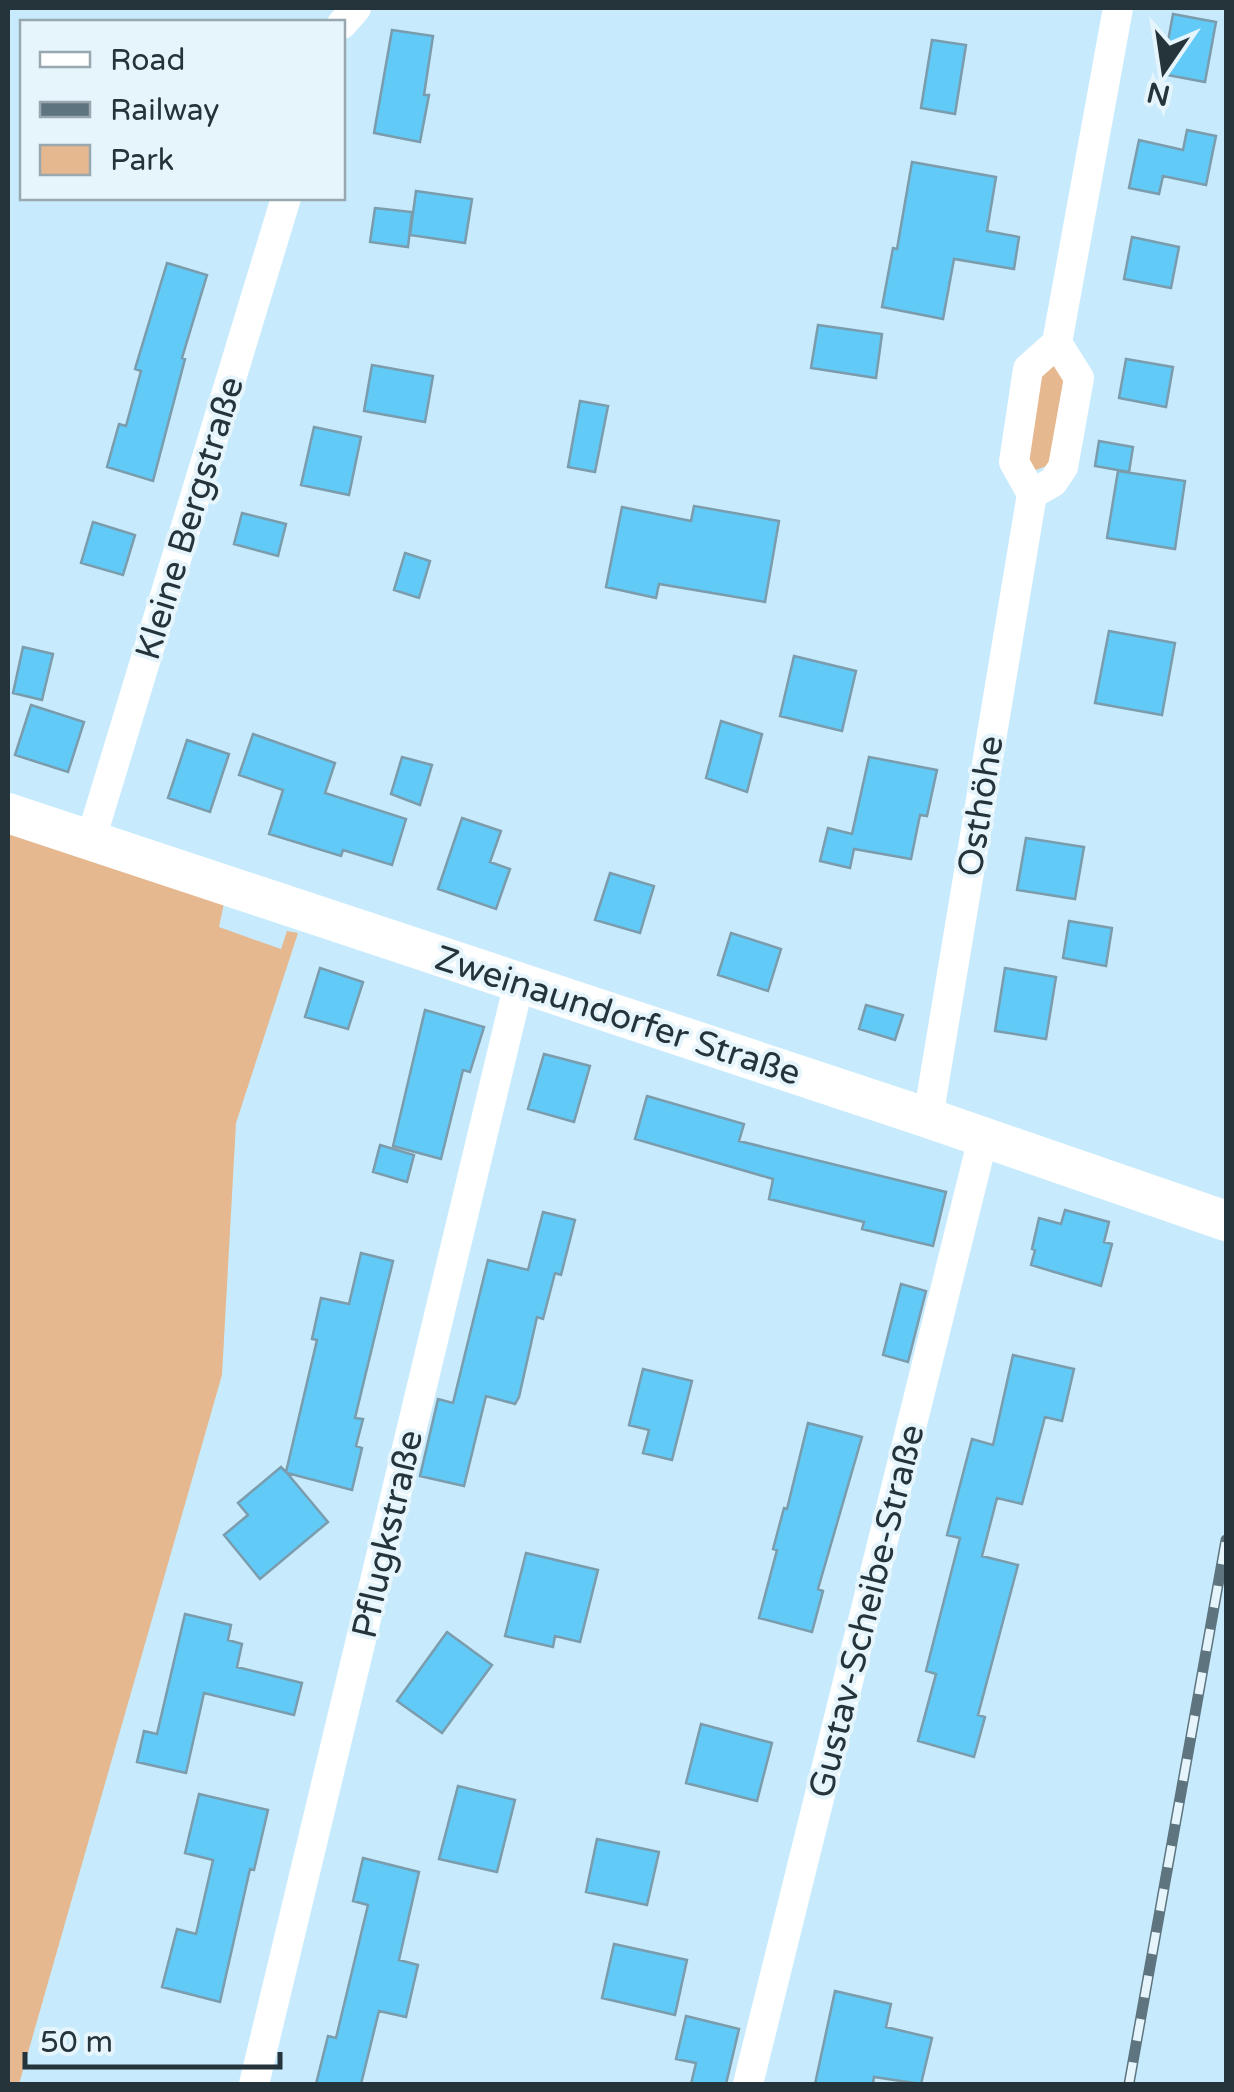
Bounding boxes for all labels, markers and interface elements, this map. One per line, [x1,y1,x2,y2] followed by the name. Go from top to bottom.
[20,20,345,200] legend
[1114,20,1214,120] north arrow
[110,42,185,79] text: Road
[1144,74,1173,112] text: N
[110,92,219,129] text: Railway
[110,142,174,179] text: Park
[127,372,253,665] street label: Kleine Bergstraße
[949,733,1013,880] street label: Osthöhe
[430,937,806,1095] street label: Zweinaundorfer Straße
[800,1420,934,1802] street label: Gustav-Scheibe-Straße
[344,1426,432,1642] street label: Pflugkstraße
[25,2007,280,2069] scale bar
[40,2024,113,2061] text: 50 m

